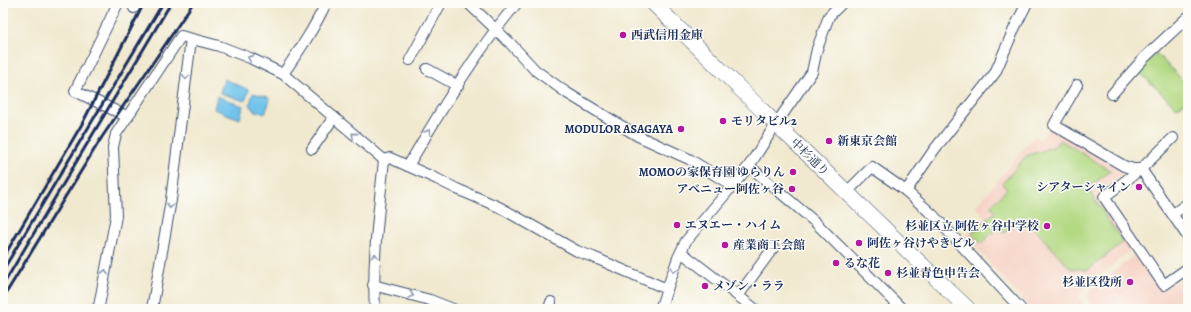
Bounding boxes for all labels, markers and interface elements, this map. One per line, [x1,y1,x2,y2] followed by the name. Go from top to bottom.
[631,27,703,43] place label: 西武信用金庫
[618,30,628,40] marker: 西武信用金庫
[247,55,254,63] one-way arrow
[182,74,191,80] one-way arrow
[731,113,797,129] place label: モリタビル2
[718,116,728,126] marker: モリタビル2
[564,121,673,137] place label: MODULOR ASAGAYA
[676,124,686,134] marker: MODULOR ASAGAYA
[423,129,431,136] one-way arrow
[352,132,359,139] one-way arrow
[837,133,897,149] place label: 新東京会館
[787,135,833,179] street label: 中杉通り
[824,136,834,146] marker: 新東京会館
[639,164,785,180] place label: MOMOの家保育園 ゆらりん
[788,167,798,177] marker: MOMOの家保育園 ゆらりん
[1036,179,1131,195] place label: シアターシャイン
[676,181,784,197] place label: アベニュー阿佐ヶ谷
[1134,182,1144,192] marker: シアターシャイン
[787,184,797,194] marker: アベニュー阿佐ヶ谷
[167,203,175,210] one-way arrow
[685,217,781,233] place label: エヌエー・ハイム
[905,218,1039,234] place label: 杉並区立 阿佐ヶ谷中学校
[672,220,682,230] marker: エヌエー・ハイム
[1042,221,1052,231] marker: 杉並区立 阿佐ヶ谷中学校
[867,235,975,251] place label: 阿佐ヶ谷けやきビル
[733,237,805,253] place label: 産業商工会館
[854,238,864,248] marker: 阿佐ヶ谷けやきビル
[720,240,730,250] marker: 産業商工会館
[371,253,379,259] one-way arrow
[844,255,880,271] place label: るな花
[831,258,841,268] marker: るな花
[896,265,980,281] place label: 杉並青色申告会
[670,266,679,273] one-way arrow
[101,268,109,275] one-way arrow
[883,268,893,278] marker: 杉並青色申告会
[1062,274,1122,290] place label: 杉並区役所
[1125,277,1135,287] marker: 杉並区役所
[713,278,785,294] place label: メゾン・ララ
[700,281,710,291] marker: メゾン・ララ
[407,290,414,299] one-way arrow

